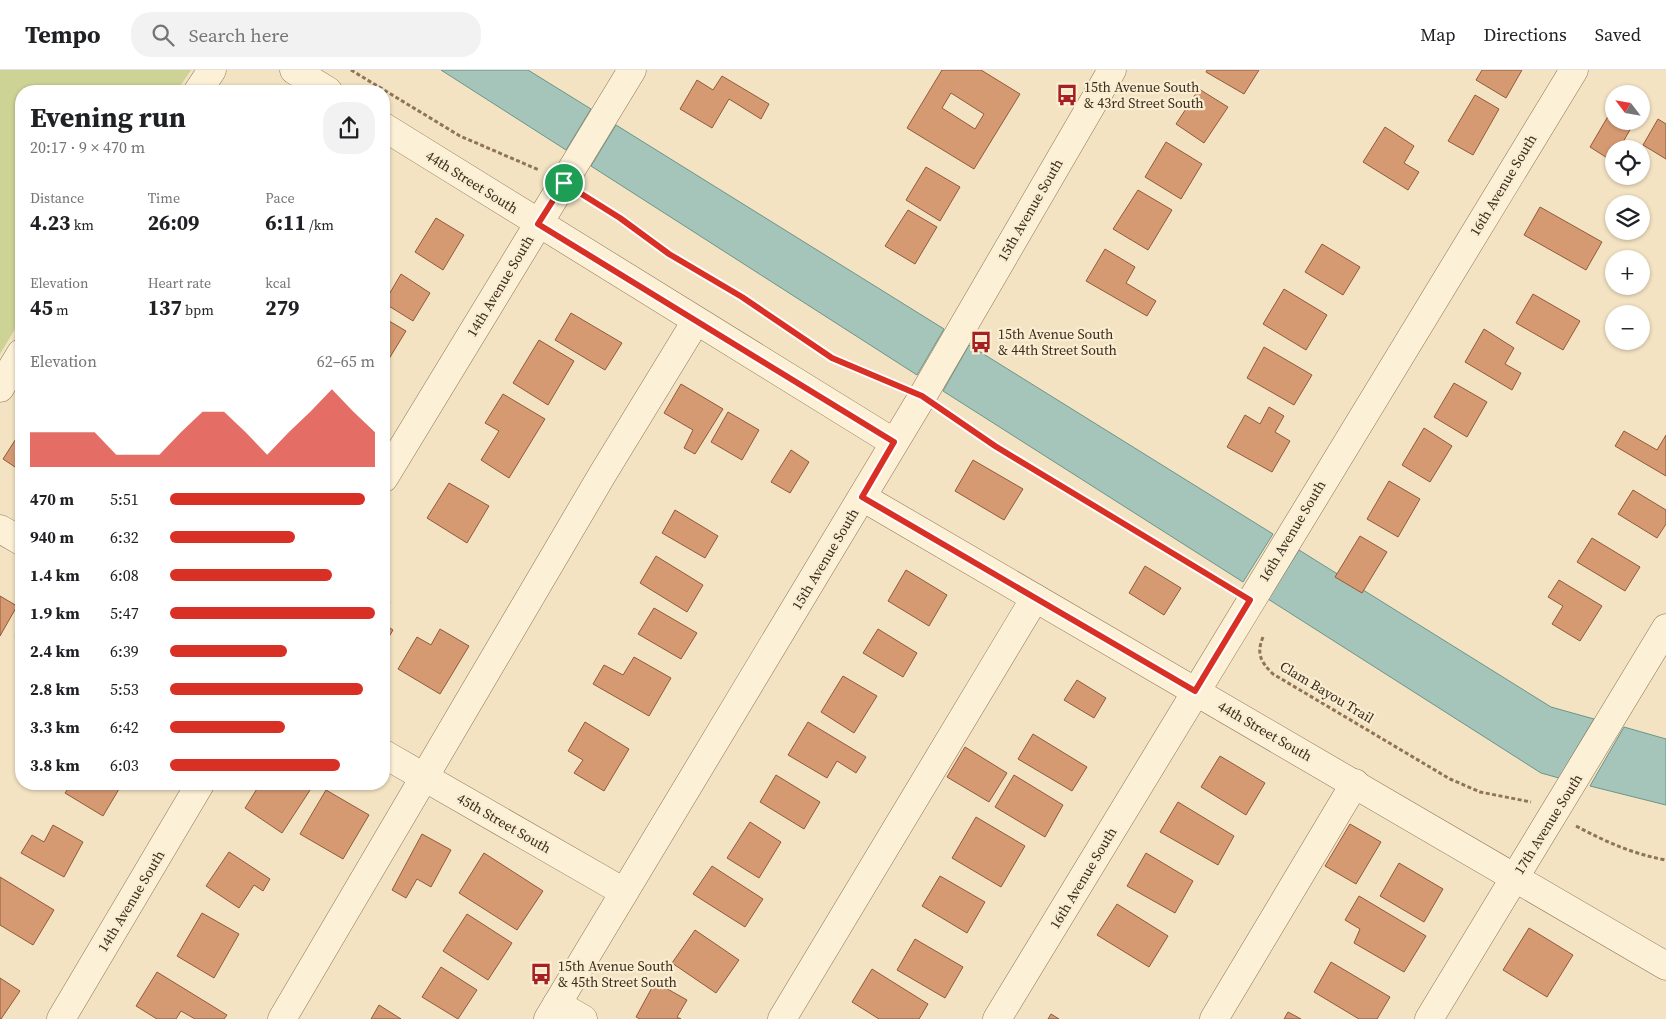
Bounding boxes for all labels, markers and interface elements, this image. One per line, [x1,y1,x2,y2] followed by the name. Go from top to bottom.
[131,12,481,57] search box
[25,18,101,51] text: Tempo
[149,21,177,49] icon: search
[189,22,289,48] text: Search here
[1420,22,1456,47] text: Map
[1484,22,1567,47] text: Directions
[1595,22,1641,47] text: Saved
[1084,77,1204,113] place label: 15th Avenue South & 43rd Street South
[1054,82,1080,108] bus stop icon: 15th Avenue South & 43rd Street South
[1605,85,1650,130] north arrow
[1605,85,1650,350] map controls
[30,98,186,136] text: Evening run
[323,102,375,154] button: share
[1465,130,1541,240] street label: 16th Avenue South
[30,136,145,158] text: 20:17 · 9 × 470 m
[1605,140,1650,185] button: locate
[422,146,522,218] street label: 44th Street South
[993,155,1067,265] street label: 15th Avenue South
[543,162,585,204] pin
[550,169,578,197] icon: arrive
[30,188,84,208] text: Distance
[148,188,180,208] text: Time
[265,188,295,208] text: Pace
[1605,195,1650,240] button: layers
[30,208,70,237] text: 4.23
[148,208,199,237] text: 26:09
[265,208,306,237] text: 6:11
[70,215,94,235] text: km
[306,215,334,235] text: /km
[462,231,538,341] street label: 14th Avenue South
[1605,250,1650,295] button: +
[30,273,88,293] text: Elevation
[148,273,211,293] text: Heart rate
[265,273,291,293] text: kcal
[30,293,53,322] text: 45
[148,293,182,322] text: 137
[265,293,299,322] text: 279
[53,300,69,320] text: m
[182,300,214,320] text: bpm
[1605,305,1650,350] button: −
[998,324,1117,360] place label: 15th Avenue South & 44th Street South
[968,329,994,355] bus stop icon: 15th Avenue South & 44th Street South
[30,350,97,372] text: Elevation
[317,350,375,372] text: 62–65 m
[1254,476,1330,586] street label: 16th Avenue South
[30,488,74,510] text: 470 m
[110,488,139,510] text: 5:51
[787,504,863,614] street label: 15th Avenue South
[30,526,74,548] text: 940 m
[110,526,139,548] text: 6:32
[30,564,80,586] text: 1.4 km
[110,564,139,586] text: 6:08
[30,602,80,624] text: 1.9 km
[110,602,139,624] text: 5:47
[30,640,80,662] text: 2.4 km
[110,640,139,662] text: 6:39
[1276,656,1378,728] street label: Clam Bayou Trail
[30,678,80,700] text: 2.8 km
[110,678,139,700] text: 5:53
[1214,696,1316,766] street label: 44th Street South
[30,716,80,738] text: 3.3 km
[110,716,139,738] text: 6:42
[30,754,80,776] text: 3.8 km
[110,754,139,776] text: 6:03
[1509,770,1587,878] street label: 17th Avenue South
[453,788,555,858] street label: 45th Street South
[1045,823,1121,933] street label: 16th Avenue South
[93,846,169,956] street label: 14th Avenue South
[558,956,677,992] place label: 15th Avenue South & 45th Street South
[528,961,554,987] bus stop icon: 15th Avenue South & 45th Street South

